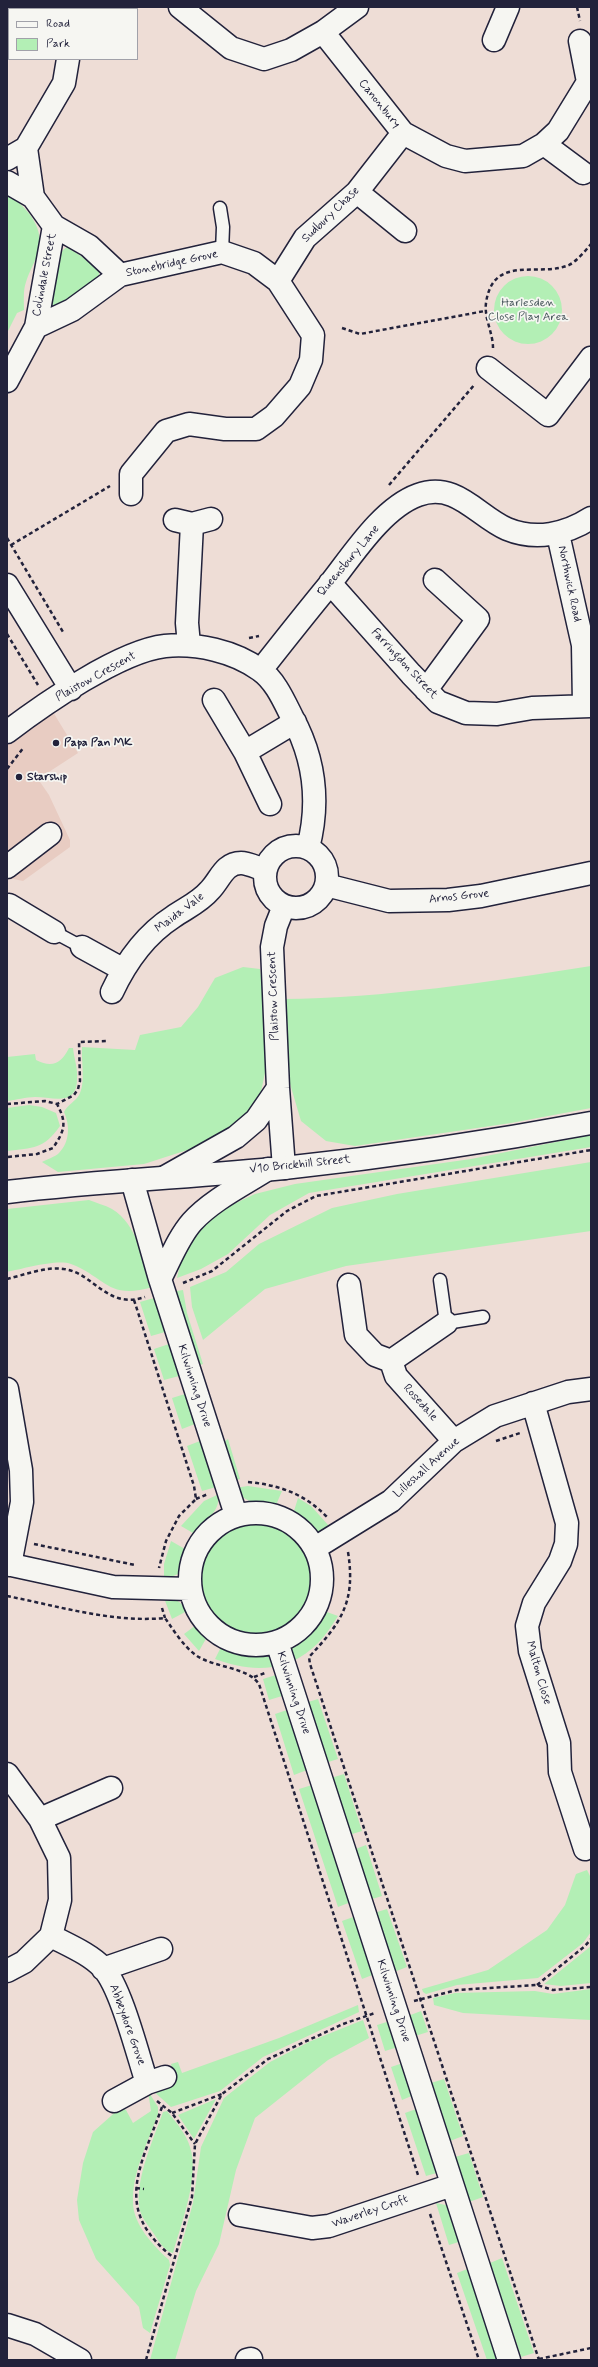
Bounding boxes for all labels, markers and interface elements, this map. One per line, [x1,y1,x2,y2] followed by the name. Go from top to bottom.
[8,8,138,60] legend
[46,16,70,32] text: Road
[46,36,70,52] text: Park
[355,77,403,131] street label: Canonbury
[299,184,363,246] street label: Sudbury Chase
[30,232,60,318] street label: Colindale Street
[125,247,219,281] street label: Stonebridge Grove
[488,296,568,324] park label: Harlesden Close Play Area
[315,522,383,600] street label: Queensbury Lane
[554,545,584,623] street label: Northwick Road
[367,626,441,702] street label: Farringdon Street
[53,649,139,705] street label: Plaistow Crescent
[64,736,132,750] place label: Papa Pan MK
[51,738,61,748] marker: Papa Pan MK
[27,770,67,784] place label: Starship
[14,772,24,782] marker: Starship
[428,887,490,907] street label: Arnos Grove
[152,890,208,936] street label: Maida Vale
[265,951,283,1041] street label: Plaistow Crescent
[249,1153,351,1177] street label: V10 Brickhill Street
[174,1343,214,1429] street label: Kilwinning Drive
[400,1381,440,1425] street label: Rosedale
[391,1434,463,1502] street label: Lilleshall Avenue
[522,1640,554,1706] street label: Malton Close
[273,1650,313,1736] street label: Kilwinning Drive
[373,1958,413,2044] street label: Kilwinning Drive
[106,1983,148,2067] street label: Abbeydore Grove
[330,2192,410,2232] street label: Waverley Croft

